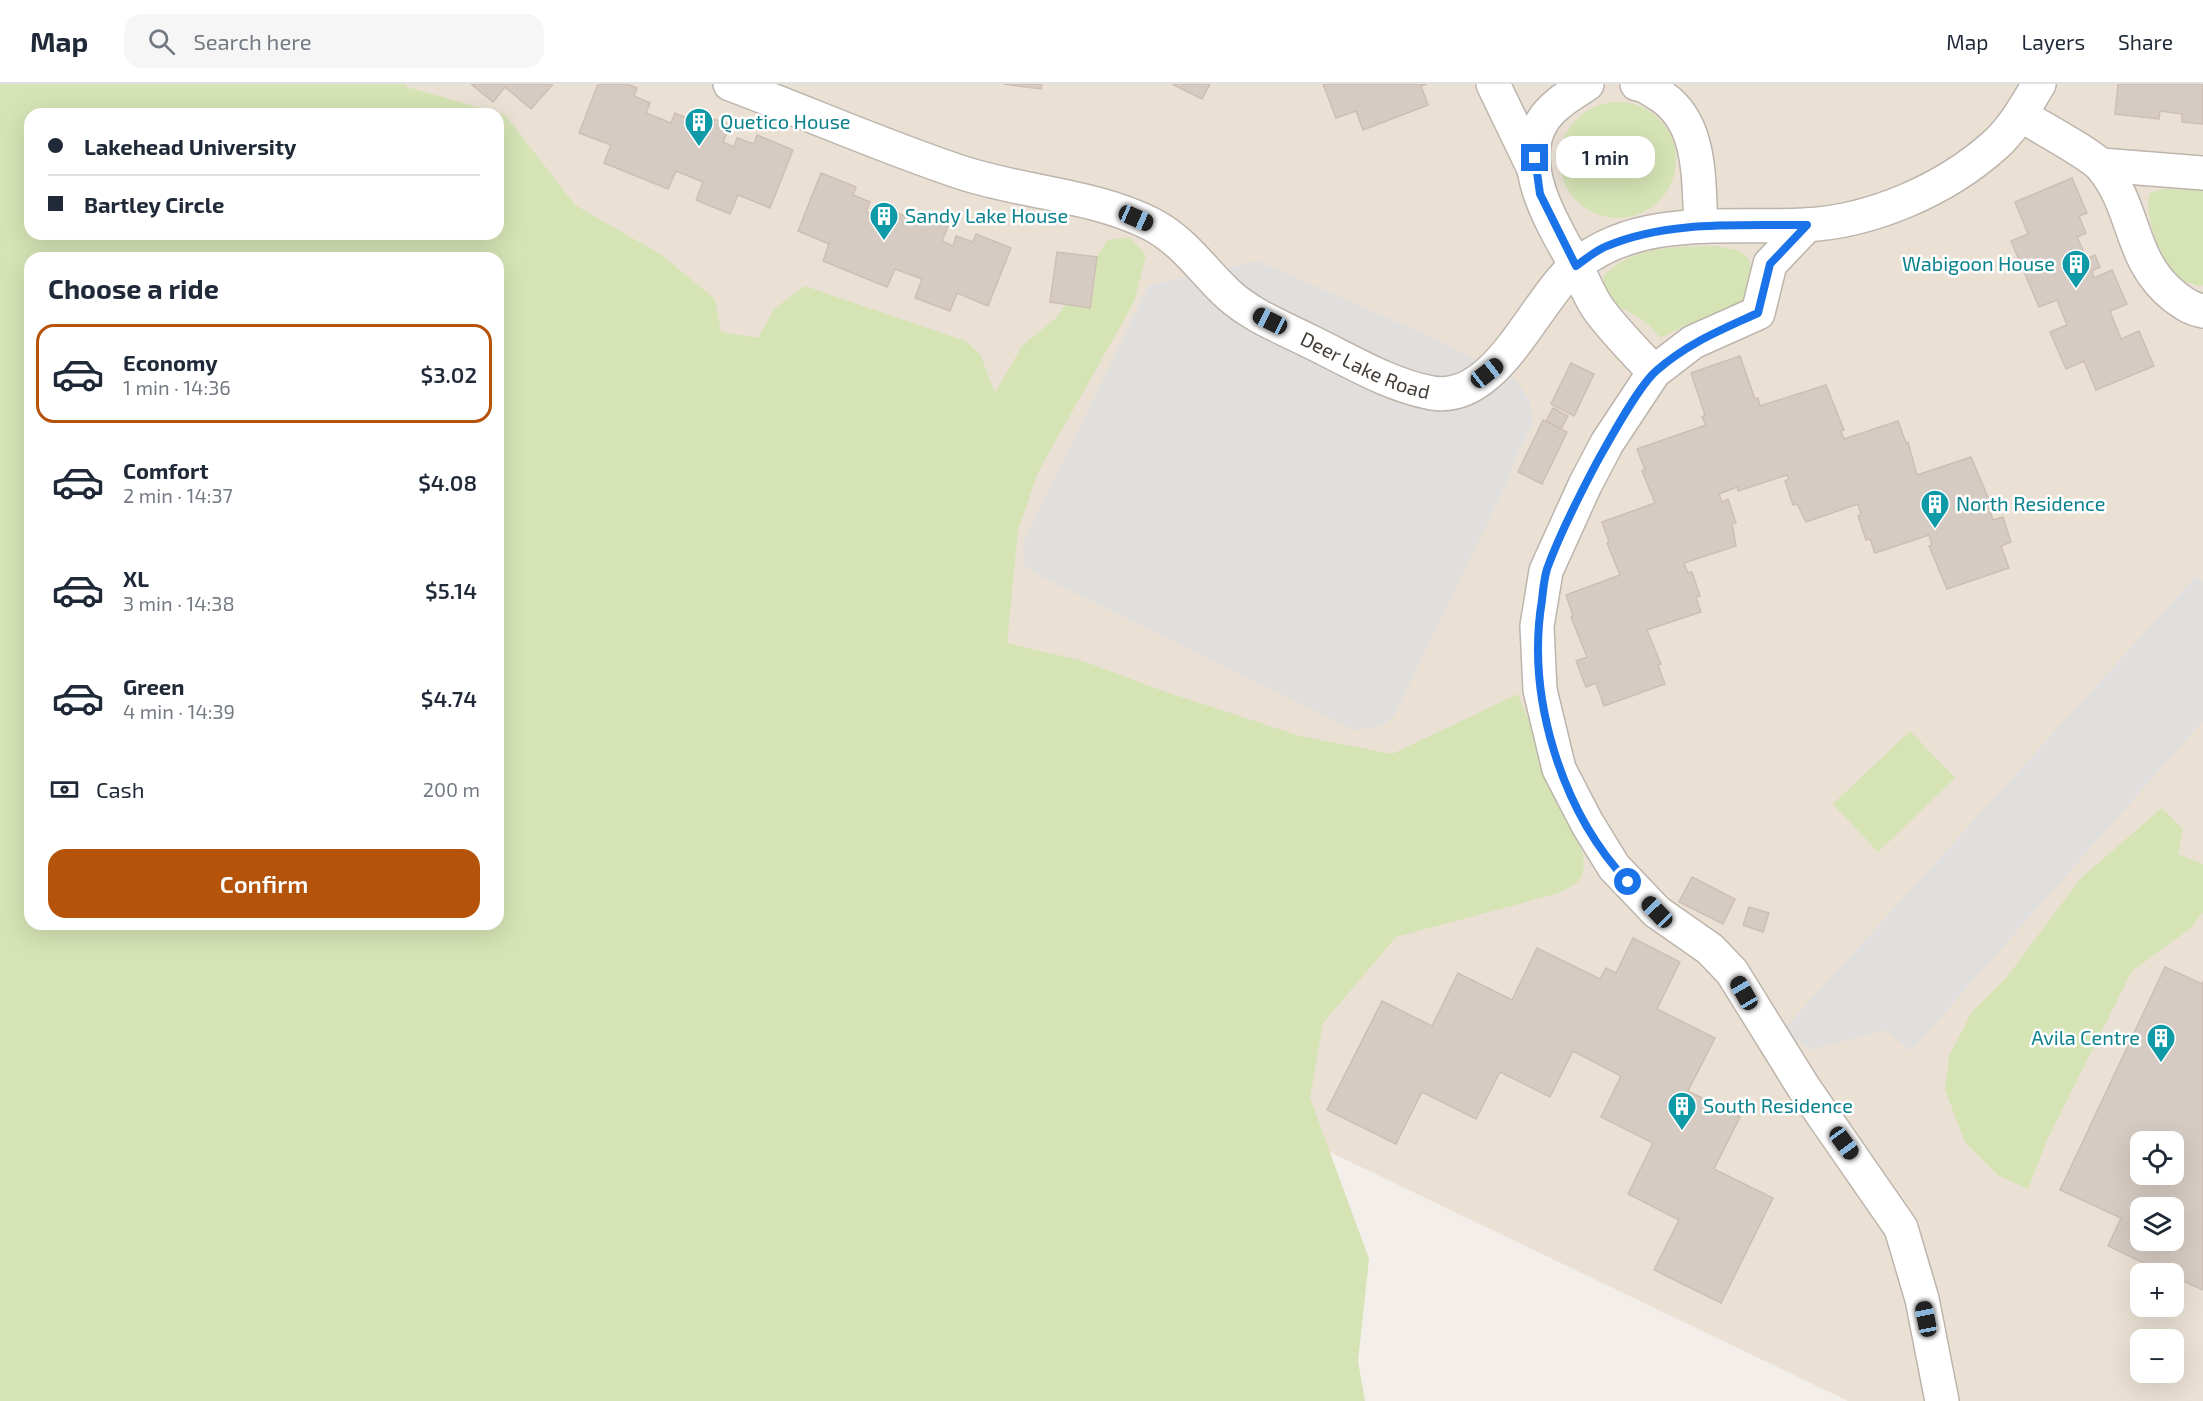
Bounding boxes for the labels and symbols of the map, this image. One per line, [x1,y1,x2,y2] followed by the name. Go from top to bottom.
[683,106,715,148] building icon: Quetico House
[720,109,851,133] place label: Quetico House
[1556,137,1655,179] callout: 1 min
[1521,144,1548,171] route end
[868,200,900,242] building icon: Sandy Lake House
[1116,202,1156,234] car
[905,203,1068,227] place label: Sandy Lake House
[2060,248,2092,290] building icon: Wabigoon House
[1902,251,2055,275] place label: Wabigoon House
[1250,305,1290,337] car
[1297,326,1432,403] street label: Deer Lake Road
[1467,355,1507,391] car
[1919,488,1951,530] building icon: North Residence
[1956,491,2105,515] place label: North Residence
[1614,868,1641,895] route start
[1638,893,1676,931] car
[1727,973,1761,1013] car
[2145,1022,2177,1064] building icon: Avila Centre
[2031,1025,2140,1049] place label: Avila Centre
[1666,1090,1698,1132] building icon: South Residence
[1703,1093,1853,1117] place label: South Residence
[1826,1123,1862,1163] car
[1914,1300,1938,1338] car

